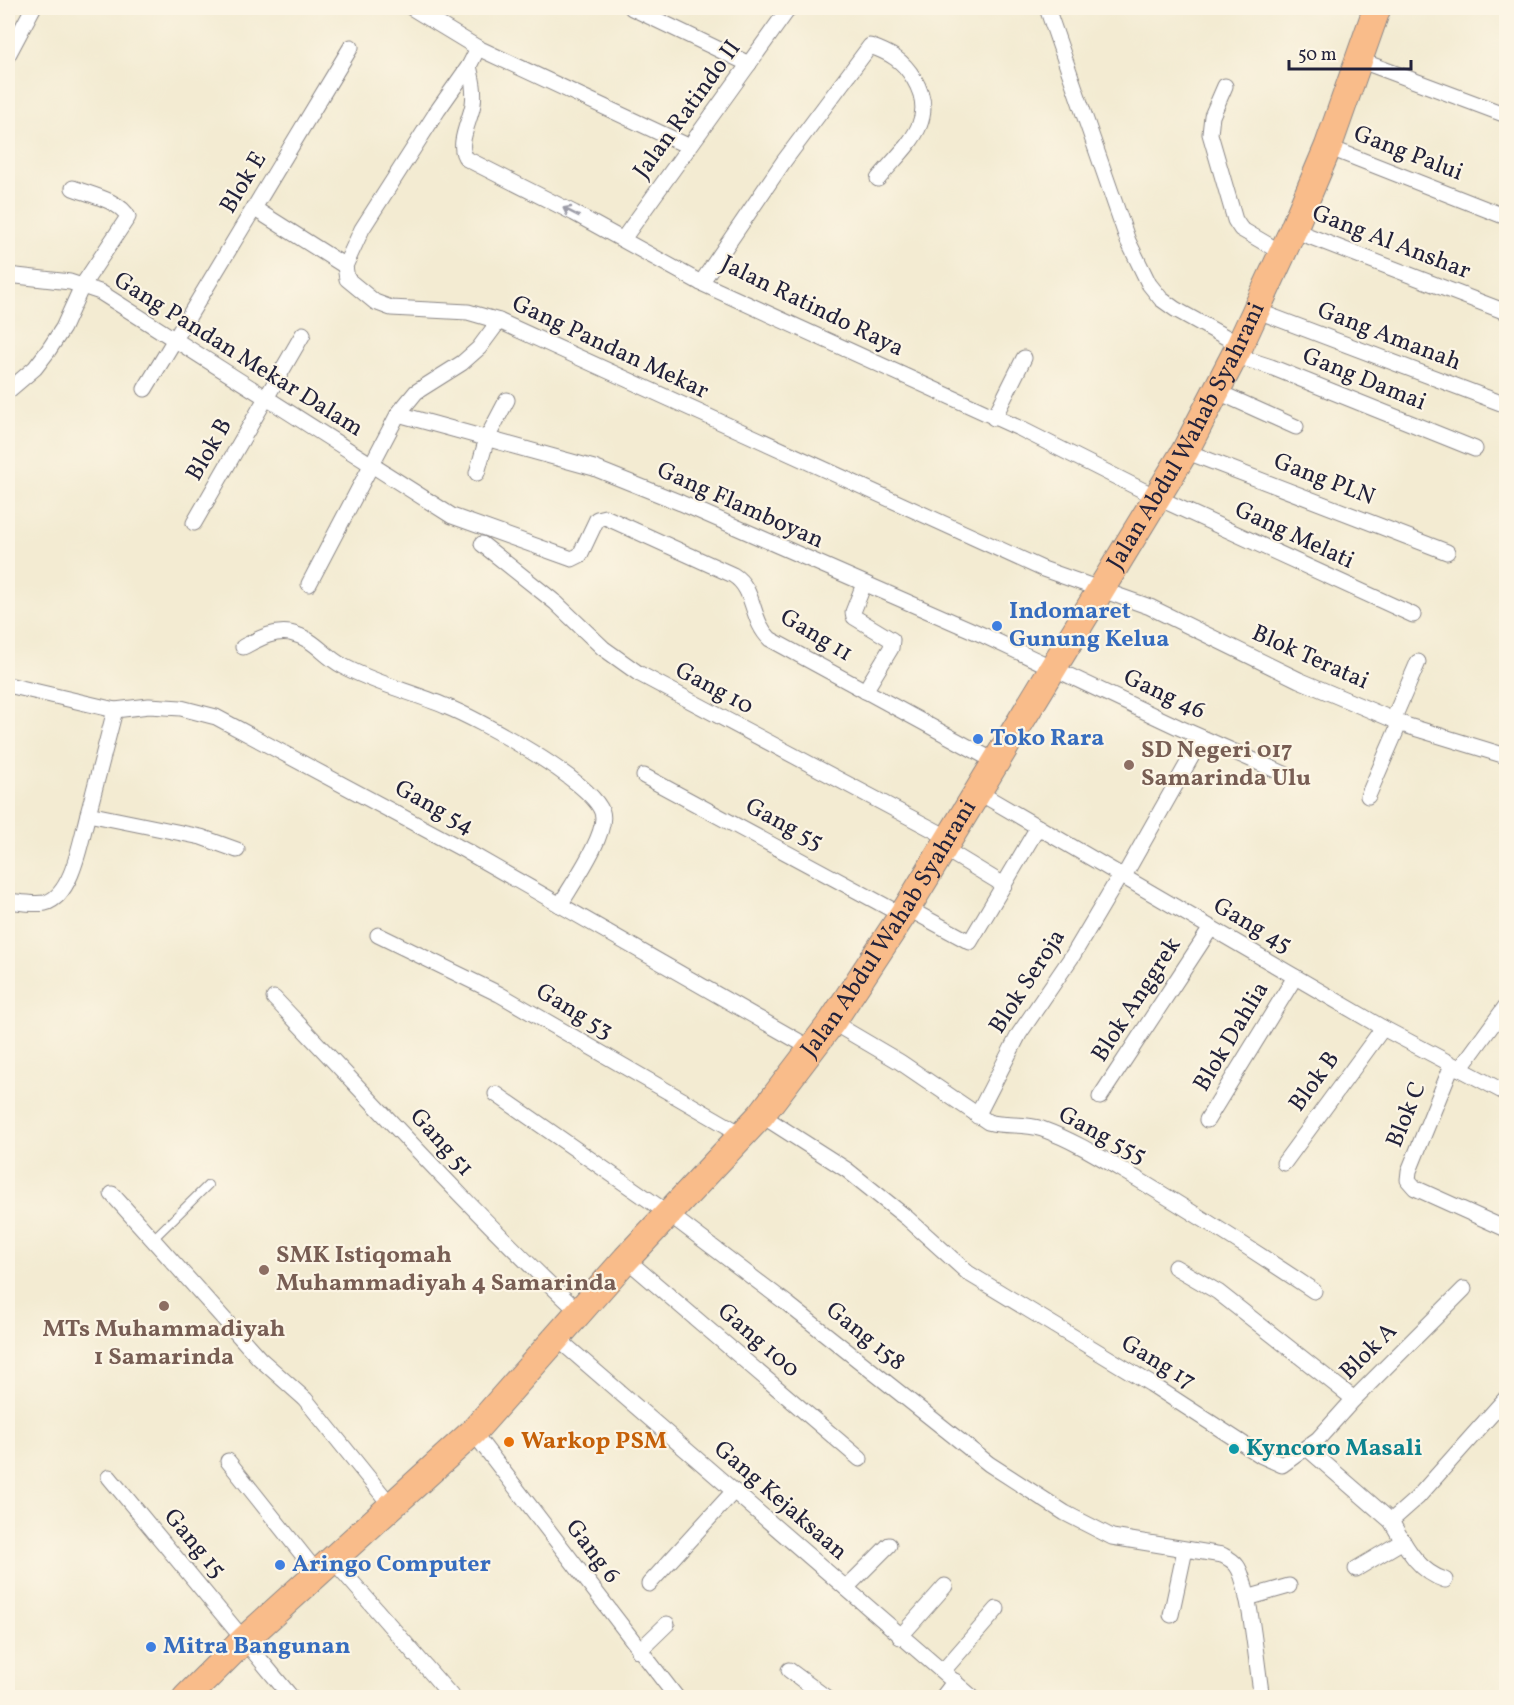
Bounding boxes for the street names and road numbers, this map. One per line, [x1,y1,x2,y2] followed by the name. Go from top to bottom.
[626,34,750,186] street label: Jalan Ratindo II
[1348,118,1468,190] street label: Gang Palui
[212,146,276,220] street label: Blok E
[1307,197,1475,289] street label: Gang Al Anshar
[715,248,909,366] street label: Jalan Ratindo Raya
[107,264,369,446] street label: Gang Pandan Mekar Dalam
[506,287,714,409] street label: Gang Pandan Mekar
[1312,294,1466,380] street label: Gang Amanah
[1099,297,1274,577] street label: Jalan Abdul Wahab Syahrani
[1297,340,1431,420] street label: Gang Damai
[178,412,242,488] street label: Blok B
[1268,445,1380,515] street label: Gang PLN
[651,454,829,558] street label: Gang Flamboyan
[1229,493,1359,579] street label: Gang Melati
[773,601,859,671] street label: Gang 11
[1246,617,1374,699] street label: Blok Teratai
[669,654,759,724] street label: Gang 10
[1117,661,1211,729] street label: Gang 46
[388,772,480,844] street label: Gang 54
[739,790,829,860] street label: Gang 55
[793,794,986,1065] street label: Jalan Abdul Wahab Syahrani
[1206,890,1298,962] street label: Gang 45
[981,923,1075,1041] street label: Blok Seroja
[1084,931,1190,1069] street label: Blok Anggrek
[529,976,619,1048] street label: Gang 53
[1186,976,1278,1098] street label: Blok Dahlia
[1281,1045,1349,1119] street label: Blok B
[1378,1077,1436,1153] street label: Blok C
[1052,1099,1152,1173] street label: Gang 555
[401,1101,481,1185] street label: Gang 51
[818,1294,912,1380] street label: Gang 158
[709,1296,807,1386] street label: Gang 100
[1332,1315,1406,1389] street label: Blok A
[1114,1327,1202,1399] street label: Gang 17
[705,1433,855,1569] street label: Gang Kejaksaan
[155,1502,233,1586] street label: Gang 15
[556,1513,628,1591] street label: Gang 6

